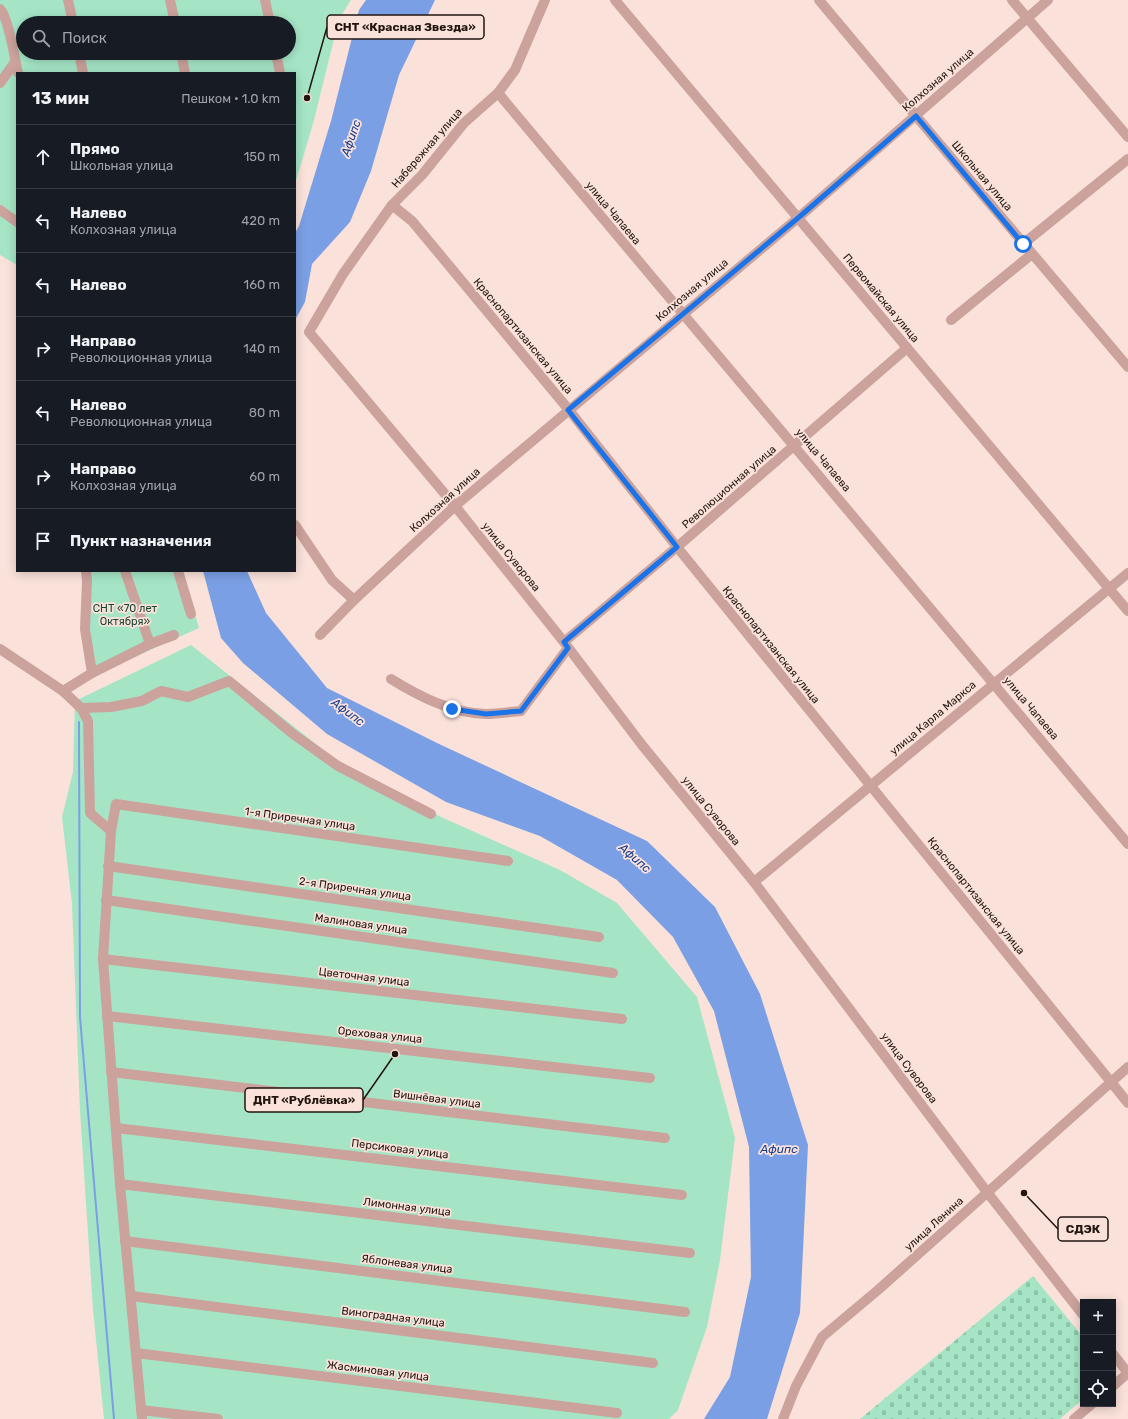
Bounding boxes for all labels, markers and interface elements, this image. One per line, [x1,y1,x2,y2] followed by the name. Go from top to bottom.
[327,15,484,39] callout: СНТ «Красная Звезда»
[16,16,296,60] search box
[334,20,476,34] text: СНТ «Красная Звезда»
[30,27,52,49] icon: search
[62,29,107,47] text: Поиск
[900,45,976,115] street label: Колхозная улица
[32,88,89,108] text: 13 мин
[181,91,280,106] text: Пешком · 1.0 km
[389,106,465,190] street label: Набережная улица
[338,118,364,159] water label: Афипс
[949,138,1015,214] street label: Школьная улица
[70,140,120,158] text: Прямо
[32,146,54,168] icon: ahead
[244,149,280,164] text: 150 m
[70,158,173,173] text: Школьная улица
[583,179,643,247] street label: улица Чапаева
[70,204,127,222] text: Налево
[32,210,54,232] icon: left
[241,213,280,228] text: 420 m
[70,222,177,237] text: Колхозная улица
[1014,235,1032,253] route start
[840,251,922,345] street label: Первомайская улица
[653,256,731,324] street label: Колхозная улица
[32,274,54,296] icon: left
[70,276,127,294] text: Налево
[471,276,575,396] street label: Краснопартизанская улица
[244,277,280,292] text: 160 m
[70,332,136,350] text: Направо
[32,338,54,360] icon: right
[243,341,280,356] text: 140 m
[70,350,212,365] text: Революционная улица
[70,396,127,414] text: Налево
[32,402,54,424] icon: left
[249,405,280,420] text: 80 m
[70,414,212,429] text: Революционная улица
[793,426,853,494] street label: улица Чапаева
[679,443,779,531] street label: Революционная улица
[70,460,136,478] text: Направо
[407,465,483,535] street label: Колхозная улица
[32,466,54,488] icon: right
[249,469,280,484] text: 60 m
[70,478,177,493] text: Колхозная улица
[479,520,543,594] street label: улица Суворова
[32,530,54,552] icon: arrive
[70,532,212,550] text: Пункт назначения
[720,584,822,706] street label: Краснопартизанская улица
[93,602,158,628] park label: СНТ «70 лет Октября»
[1001,674,1061,742] street label: улица Чапаева
[887,678,979,758] street label: улица Карла Маркса
[328,695,368,729] water label: Афипс
[443,700,461,718] route end
[679,774,743,848] street label: улица Суворова
[244,805,356,833] street label: 1-я Приречная улица
[925,835,1027,957] street label: Краснопартизанская улица
[615,840,654,876] water label: Афипс
[298,875,412,903] street label: 2-я Приречная улица
[314,911,408,937] street label: Малиновая улица
[318,965,410,989] street label: Цветочная улица
[337,1024,423,1046] street label: Ореховая улица
[878,1030,940,1106] street label: улица Суворова
[392,1087,482,1111] street label: Вишнёвая улица
[245,1088,363,1112] callout: ДНТ «Рублёвка»
[253,1093,356,1107] text: ДНТ «Рублёвка»
[351,1137,449,1161] street label: Персиковая улица
[759,1142,798,1156] water label: Афипс
[902,1194,966,1254] street label: улица Ленина
[362,1195,452,1219] street label: Лимонная улица
[1058,1217,1108,1241] callout: СДЭК
[1066,1222,1101,1236] text: СДЭК
[361,1252,453,1276] street label: Яблоневая улица
[1080,1299,1116,1407] map controls
[1080,1299,1116,1335] button: +
[341,1304,445,1330] street label: Виноградная улица
[1080,1335,1116,1371] button: −
[326,1358,430,1384] street label: Жасминовая улица
[1080,1371,1116,1407] button: locate

